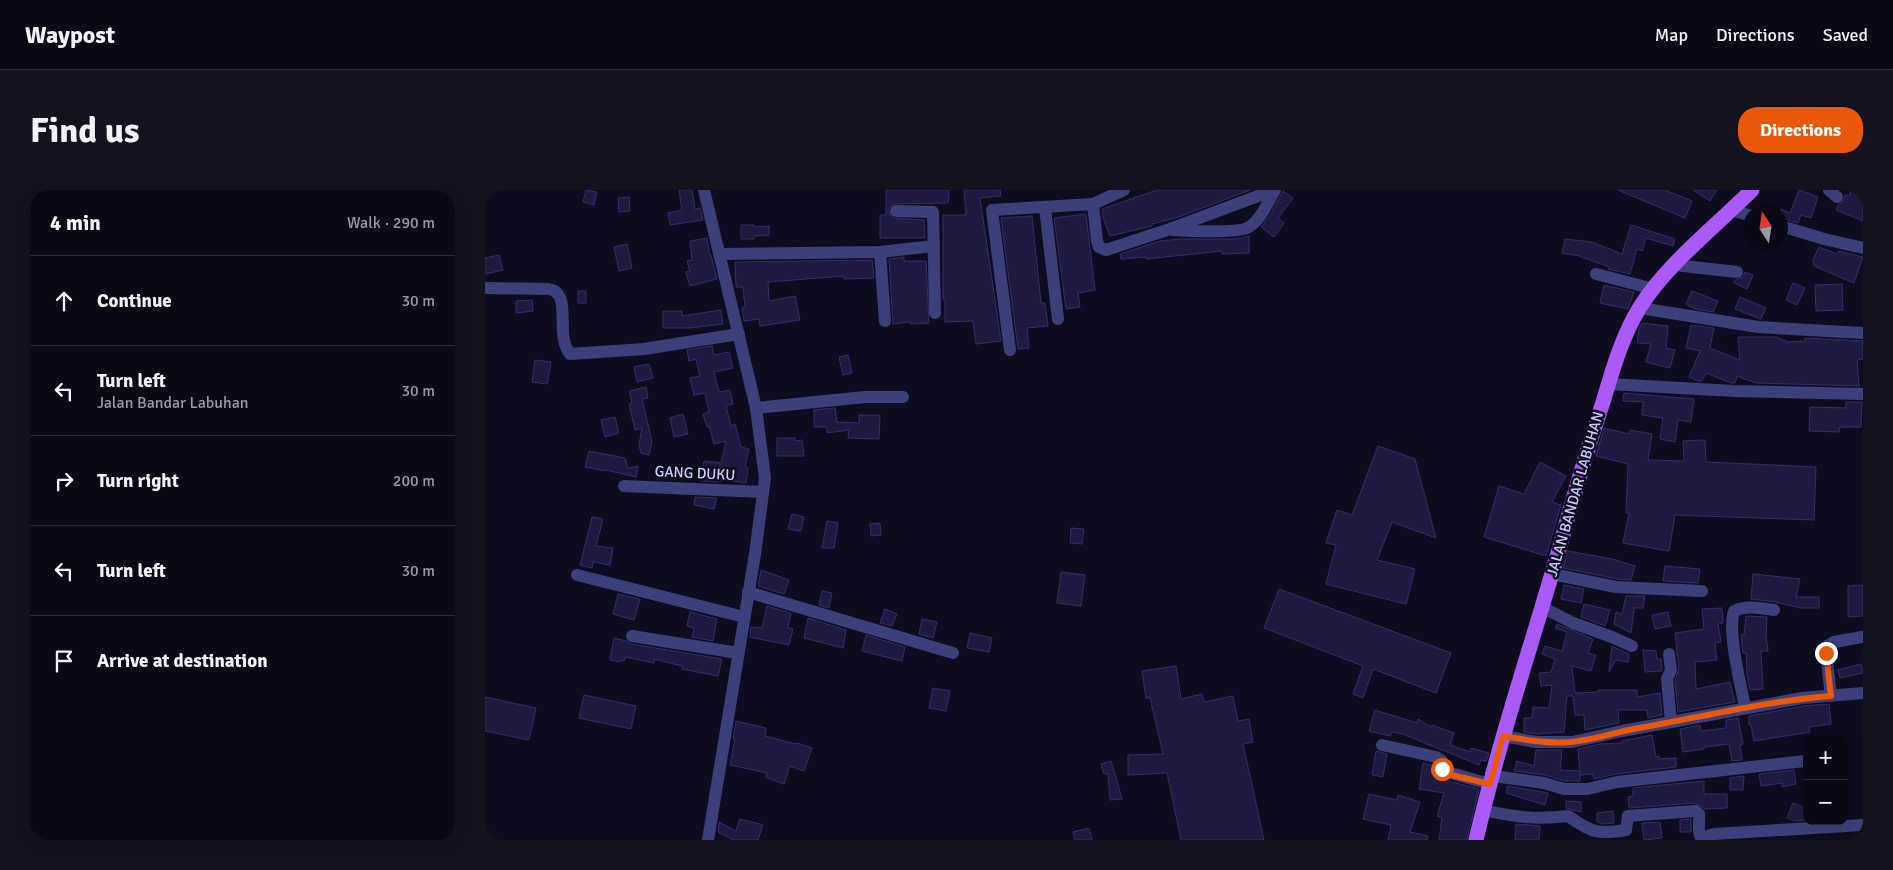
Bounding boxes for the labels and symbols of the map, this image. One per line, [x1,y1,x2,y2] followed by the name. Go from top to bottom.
[1743,205,1788,250] north arrow
[1543,409,1607,579] street label: JALAN BANDAR LABUHAN
[654,462,736,484] street label: GANG DUKU
[1815,642,1838,665] route end
[1431,758,1454,781] route start

